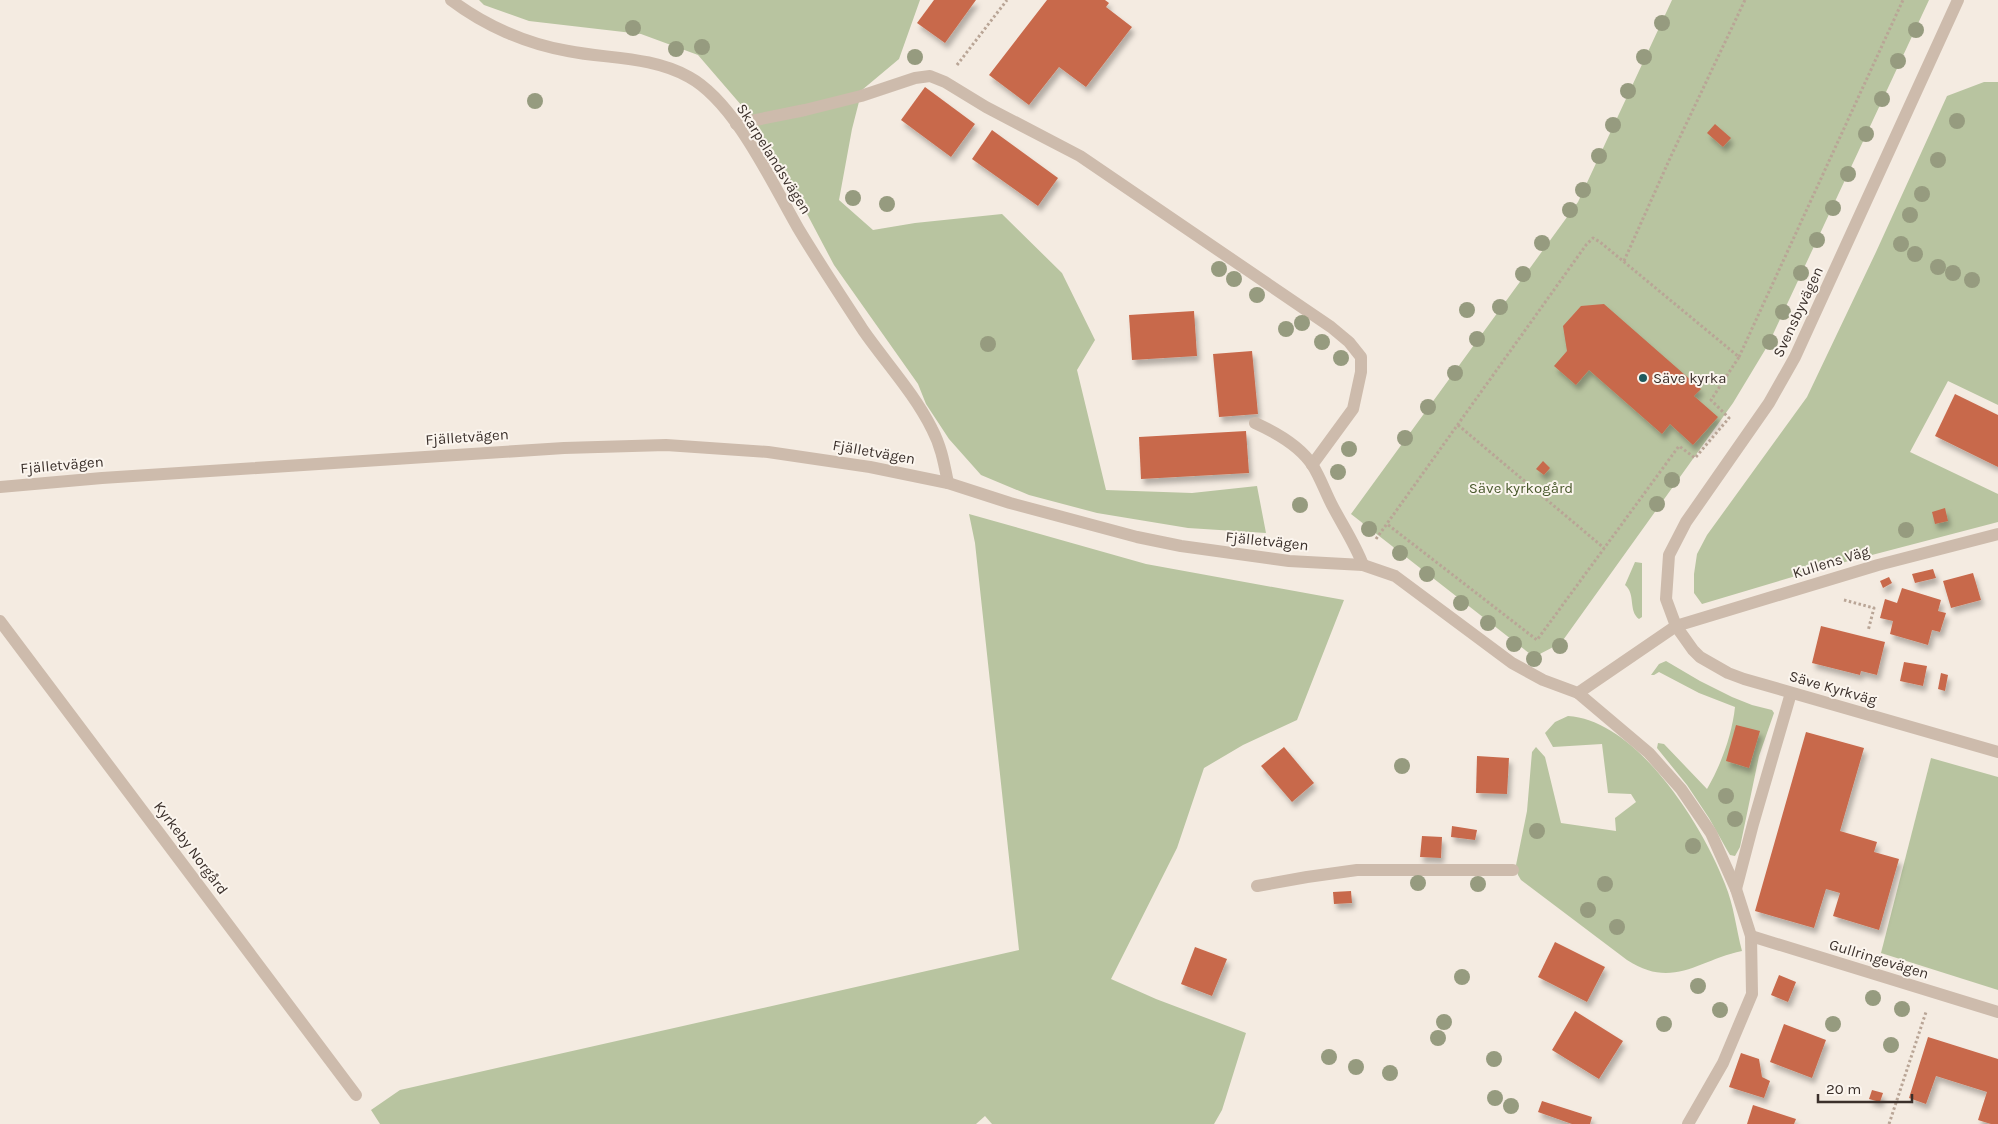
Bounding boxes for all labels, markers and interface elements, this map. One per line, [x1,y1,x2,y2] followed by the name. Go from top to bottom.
[733,100,815,218] street label: Skarpelandsvägen
[1769,264,1827,360] street label: Svensbyvägen
[1653,369,1726,387] place label: Säve kyrka
[1637,372,1649,384] marker: Säve kyrka
[425,425,509,449] street label: Fjälletvägen
[831,436,917,468] street label: Fjälletvägen
[20,452,104,478] street label: Fjälletvägen
[1469,479,1573,497] park label: Säve kyrkogård
[1224,528,1310,554] street label: Fjälletvägen
[1790,542,1872,582] street label: Kullens Väg
[1787,667,1879,709] street label: Säve Kyrkväg
[150,798,232,898] street label: Kyrkeby Norgård
[1827,935,1931,983] street label: Gullringevägen
[1818,1072,1912,1104] scale bar
[1826,1080,1861,1098] text: 20 m

